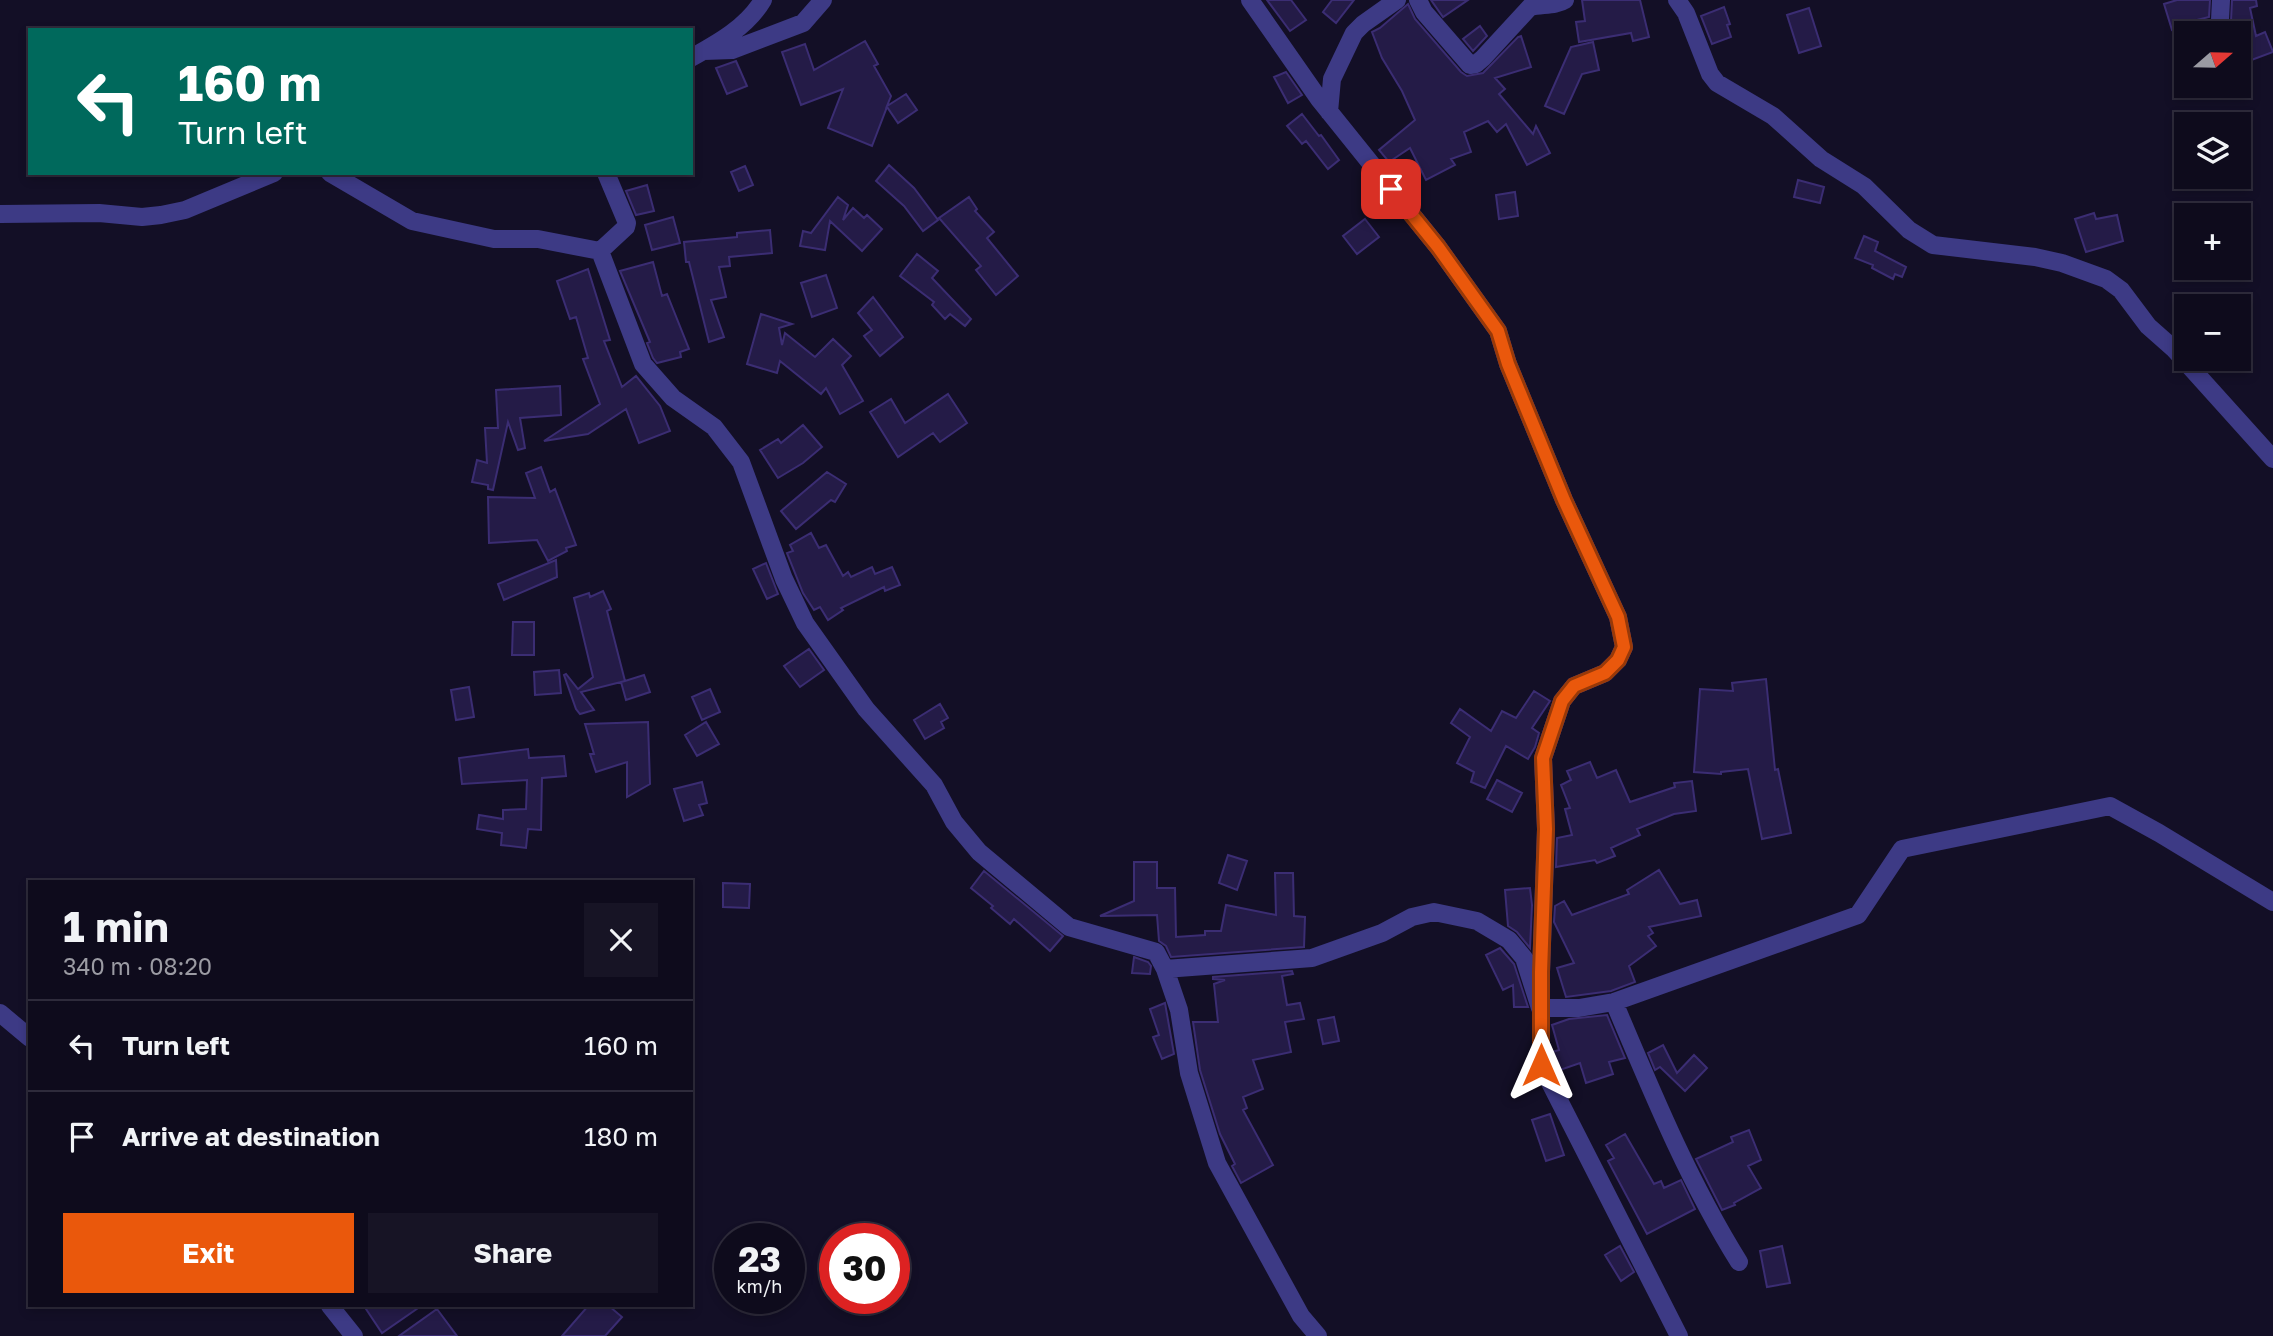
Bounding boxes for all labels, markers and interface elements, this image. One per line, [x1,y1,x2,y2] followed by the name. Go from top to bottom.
[2174,21,2250,98] north arrow
[2174,21,2251,371] map controls
[178,53,321,112] text: 160 m
[63,56,154,147] icon: left
[2174,112,2251,189] button: layers
[178,113,307,151] text: Turn left
[1361,159,1421,219] pin
[1372,170,1410,208] icon: arrive
[2174,203,2251,280] button: +
[2174,294,2251,371] button: −
[63,901,169,951] text: 1 min
[584,903,658,977] button: close
[63,952,212,980] text: 340 m · 08:20
[63,1027,101,1065] icon: left
[1504,1028,1578,1102] position arrow
[122,1030,230,1061] text: Turn left
[584,1030,658,1061] text: 160 m
[63,1118,101,1156] icon: arrive
[122,1121,380,1152] text: Arrive at destination
[584,1121,658,1152] text: 180 m
[63,1213,354,1293] button: Exit
[368,1213,658,1293] button: Share
[819,1223,910,1314] speed limit sign: 30
[738,1238,781,1280] text: 23
[737,1275,782,1297] text: km/h

